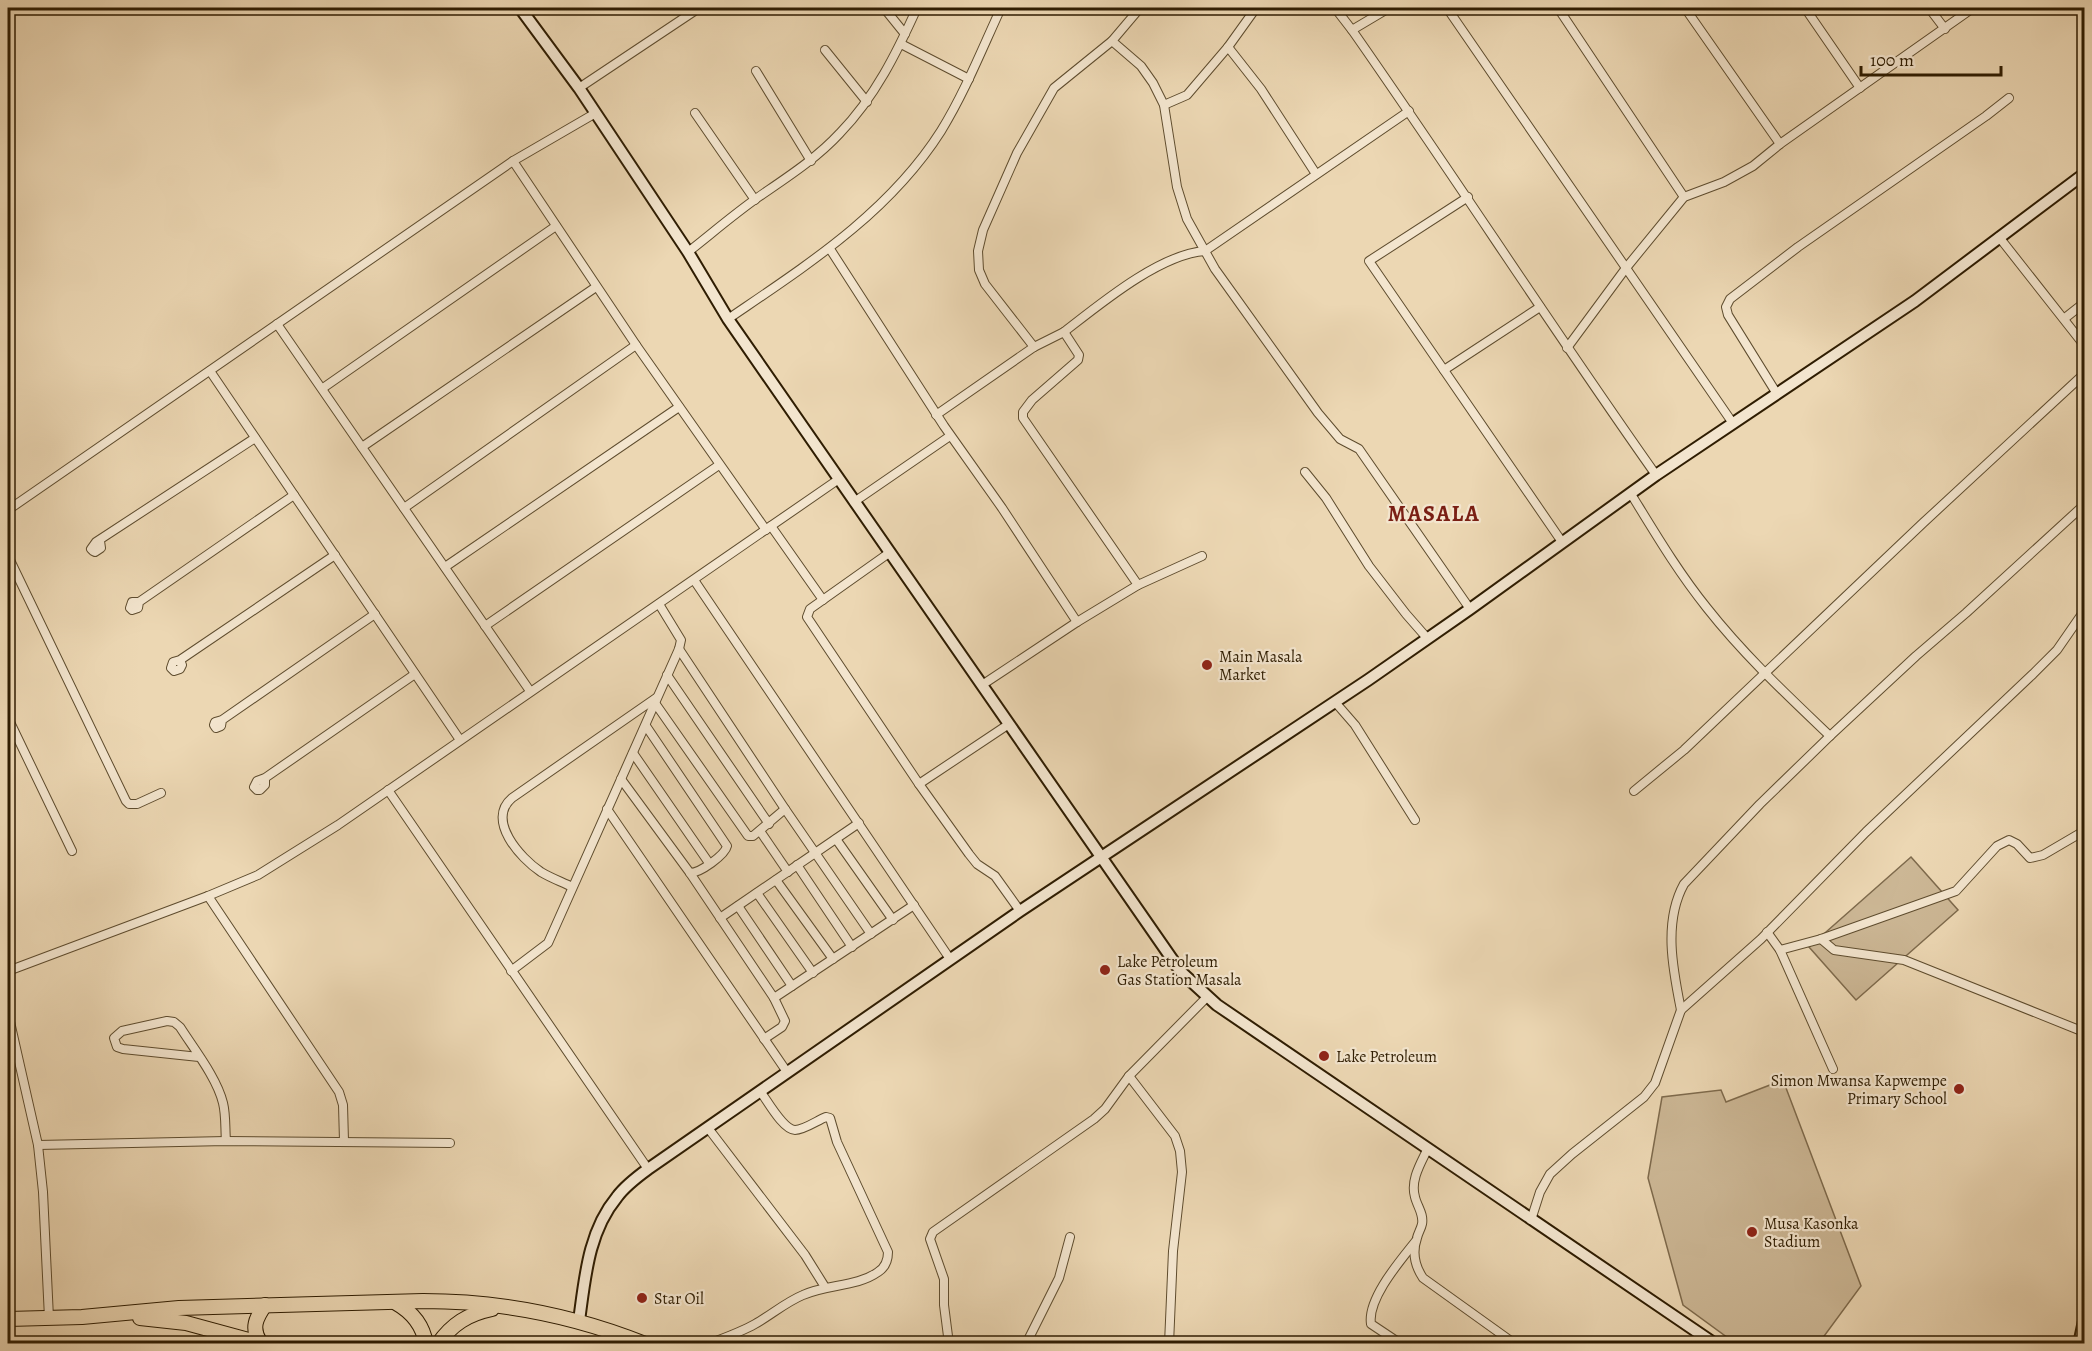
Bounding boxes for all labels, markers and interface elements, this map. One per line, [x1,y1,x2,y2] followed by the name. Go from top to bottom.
[1861,39,2000,77] scale bar
[1870,48,1914,72] text: 100 m
[1388,499,1480,529] district label: MASALA
[1219,646,1303,686] place label: Main Masala Market
[1200,658,1214,672] marker: Main Masala Market
[1117,951,1242,991] place label: Lake Petroleum Gas Station Masala
[1098,963,1112,977] marker: Lake Petroleum Gas Station Masala
[1336,1046,1437,1068] place label: Lake Petroleum
[1317,1049,1331,1063] marker: Lake Petroleum
[1771,1070,1947,1110] place label: Simon Mwansa Kapwempe Primary School
[1952,1082,1966,1096] marker: Simon Mwansa Kapwempe Primary School
[1764,1213,1859,1253] place label: Musa Kasonka Stadium
[1745,1225,1759,1239] marker: Musa Kasonka Stadium
[654,1288,704,1310] place label: Star Oil
[635,1291,649,1305] marker: Star Oil

